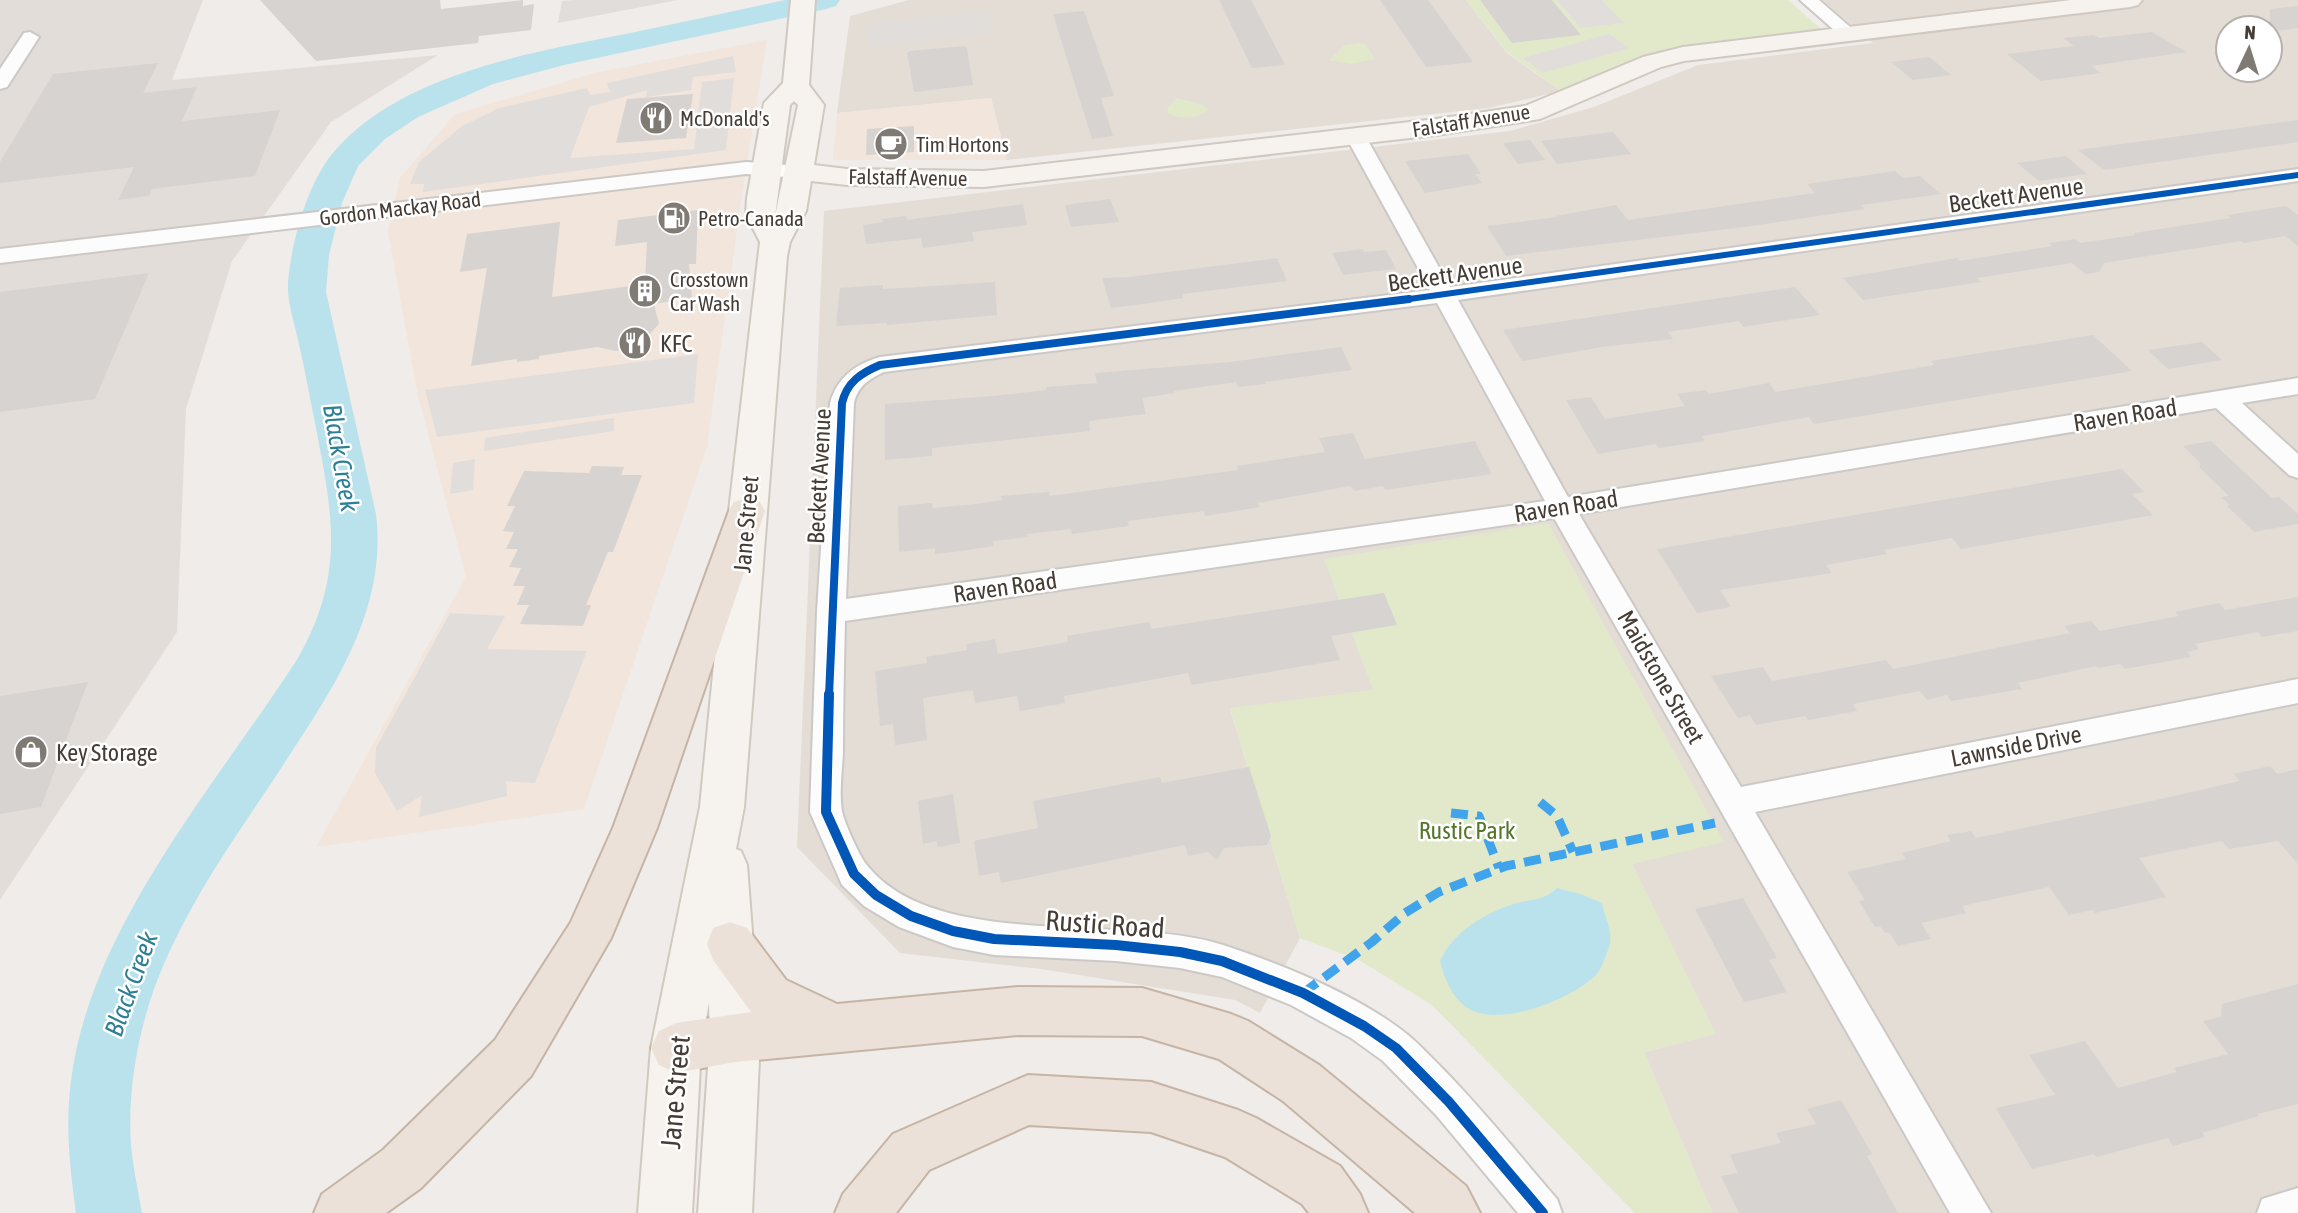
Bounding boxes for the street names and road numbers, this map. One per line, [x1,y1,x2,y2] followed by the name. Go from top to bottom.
[1410,99,1532,141] street label: Falstaff Avenue
[848,164,968,190] street label: Falstaff Avenue
[1947,172,2085,218] street label: Beckett Avenue
[318,186,482,230] street label: Gordon Mackay Road
[1386,251,1524,297] street label: Beckett Avenue
[2071,393,2179,437] street label: Raven Road
[802,408,836,544] street label: Beckett Avenue
[728,474,764,574] street label: Jane Street
[1512,484,1620,528] street label: Raven Road
[951,566,1059,608] street label: Raven Road
[1612,606,1710,748] street label: Maidstone Street
[1948,720,2084,772] street label: Lawnside Drive
[1044,904,1166,944] street label: Rustic Road
[654,1034,696,1150] street label: Jane Street

